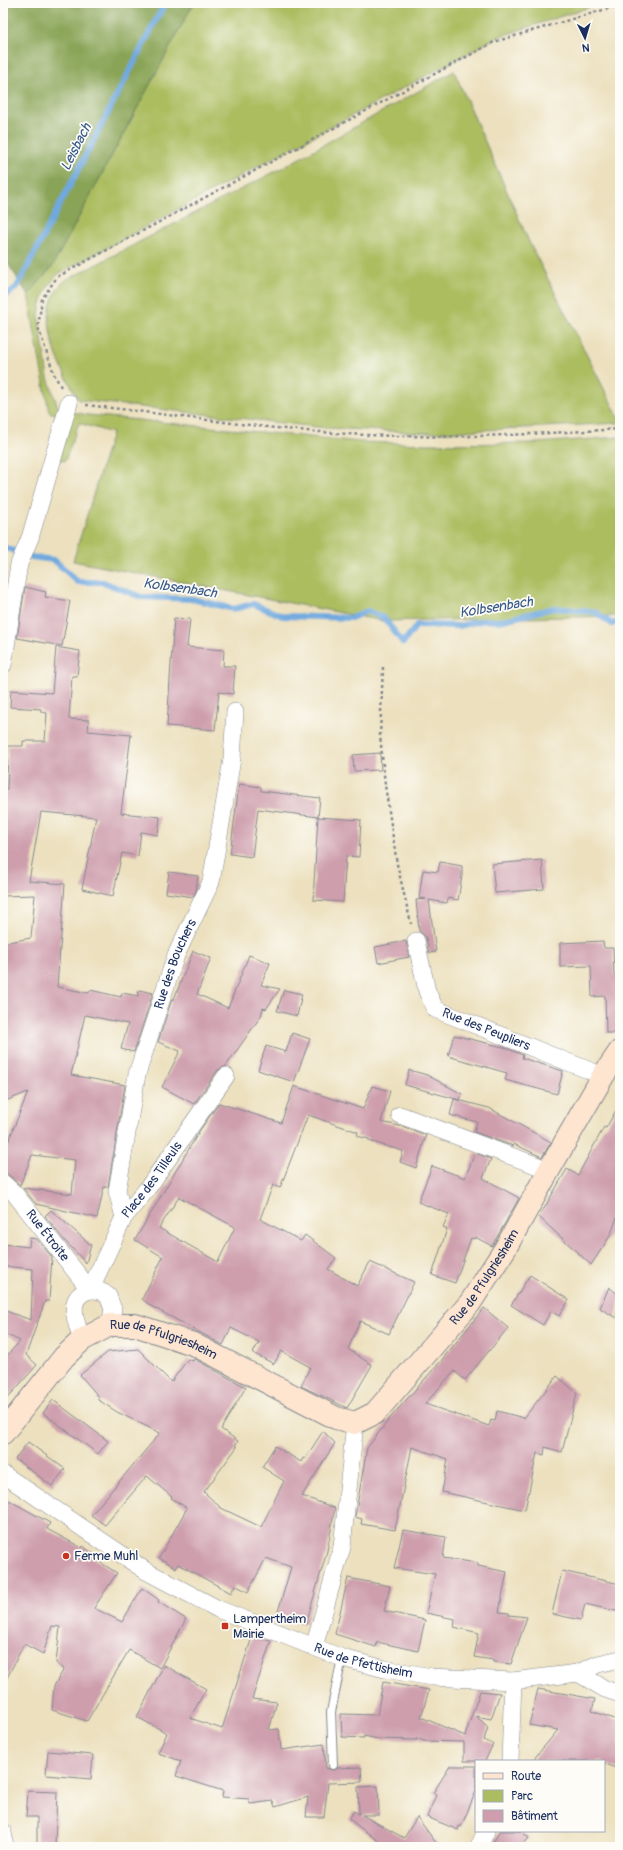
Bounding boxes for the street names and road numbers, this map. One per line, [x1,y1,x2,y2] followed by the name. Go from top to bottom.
[151,916,200,1011] street label: Rue des Bouchers
[440,1005,533,1054] street label: Rue des Peupliers
[118,1138,186,1222] street label: Place des Tilleuls
[22,1206,73,1265] street label: Rue Étroite
[447,1226,522,1328] street label: Rue de Pfulgriesheim
[110,1317,220,1363] street label: Rue de Pfulgriesheim
[312,1640,414,1682] street label: Rue de Pfettisheim

